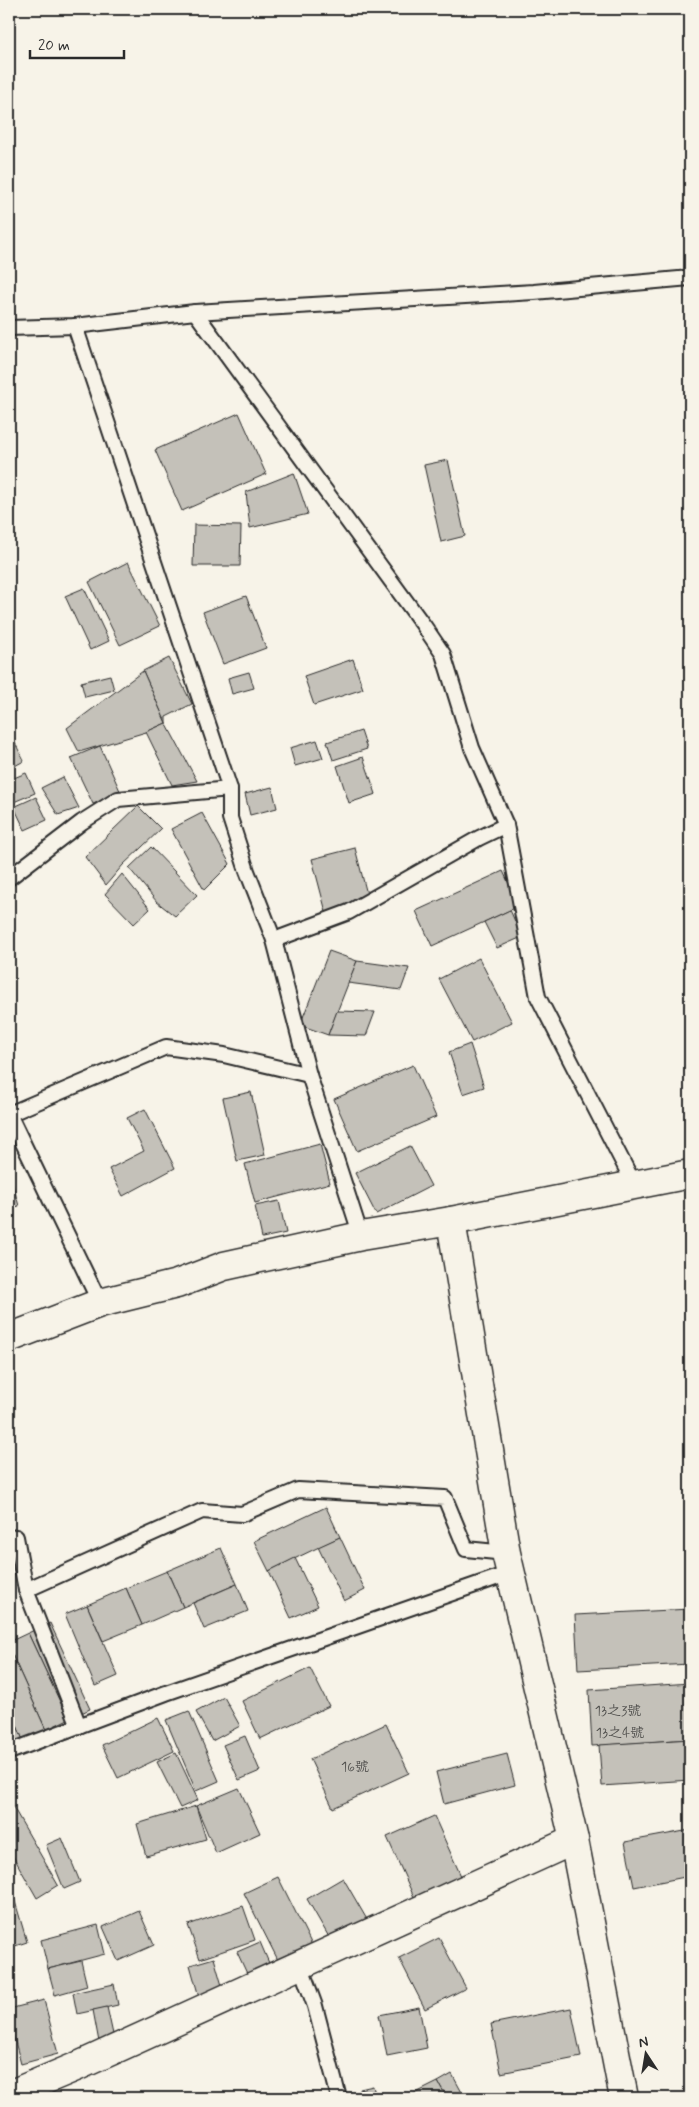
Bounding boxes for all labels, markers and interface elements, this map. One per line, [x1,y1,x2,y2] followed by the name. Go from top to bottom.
[30,28,124,60] scale bar
[38,36,70,56] text: 20 m
[595,1702,641,1720] house number: 13之3號
[596,1724,644,1742] house number: 13之4號
[341,1758,369,1776] house number: 16號
[622,2030,672,2080] north arrow
[637,2032,650,2052] text: N

